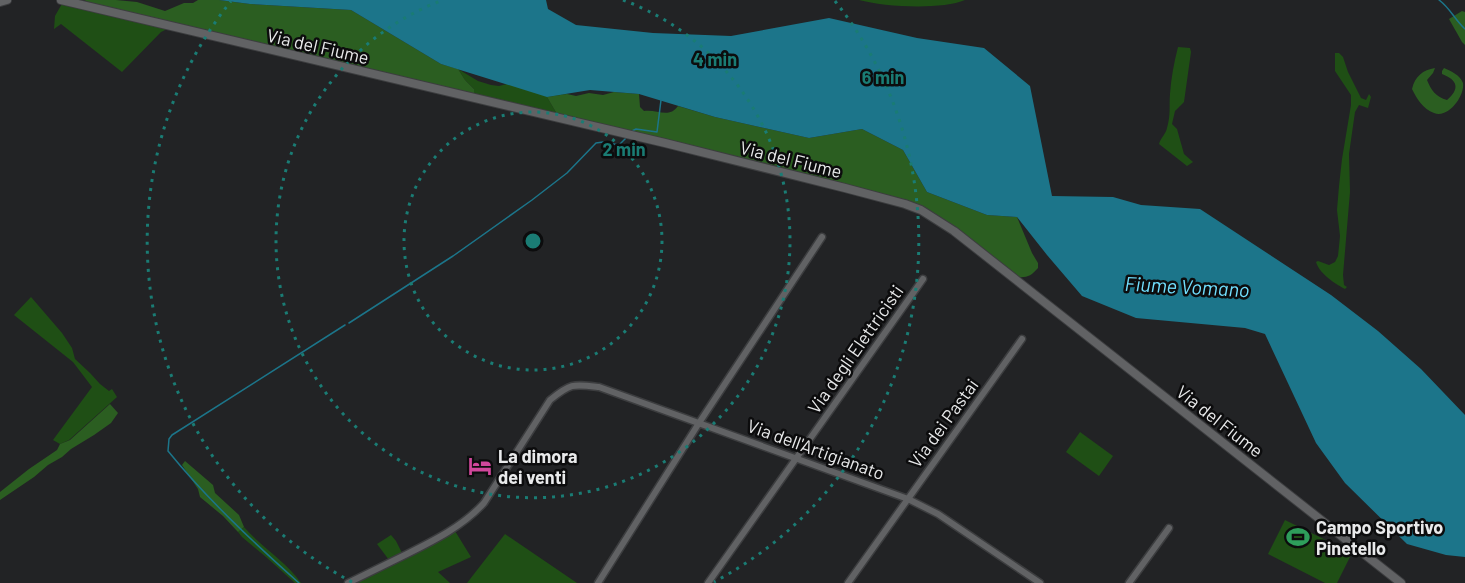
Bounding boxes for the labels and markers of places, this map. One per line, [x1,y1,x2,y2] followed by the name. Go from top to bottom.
[523,231,543,251] centre of rings
[498,445,577,488] place label: La dimora dei venti
[467,453,493,479] hotel icon: La dimora dei venti
[1316,516,1443,559] place label: Campo Sportivo Pinetello
[1285,524,1311,550] sports icon: Campo Sportivo Pinetello

